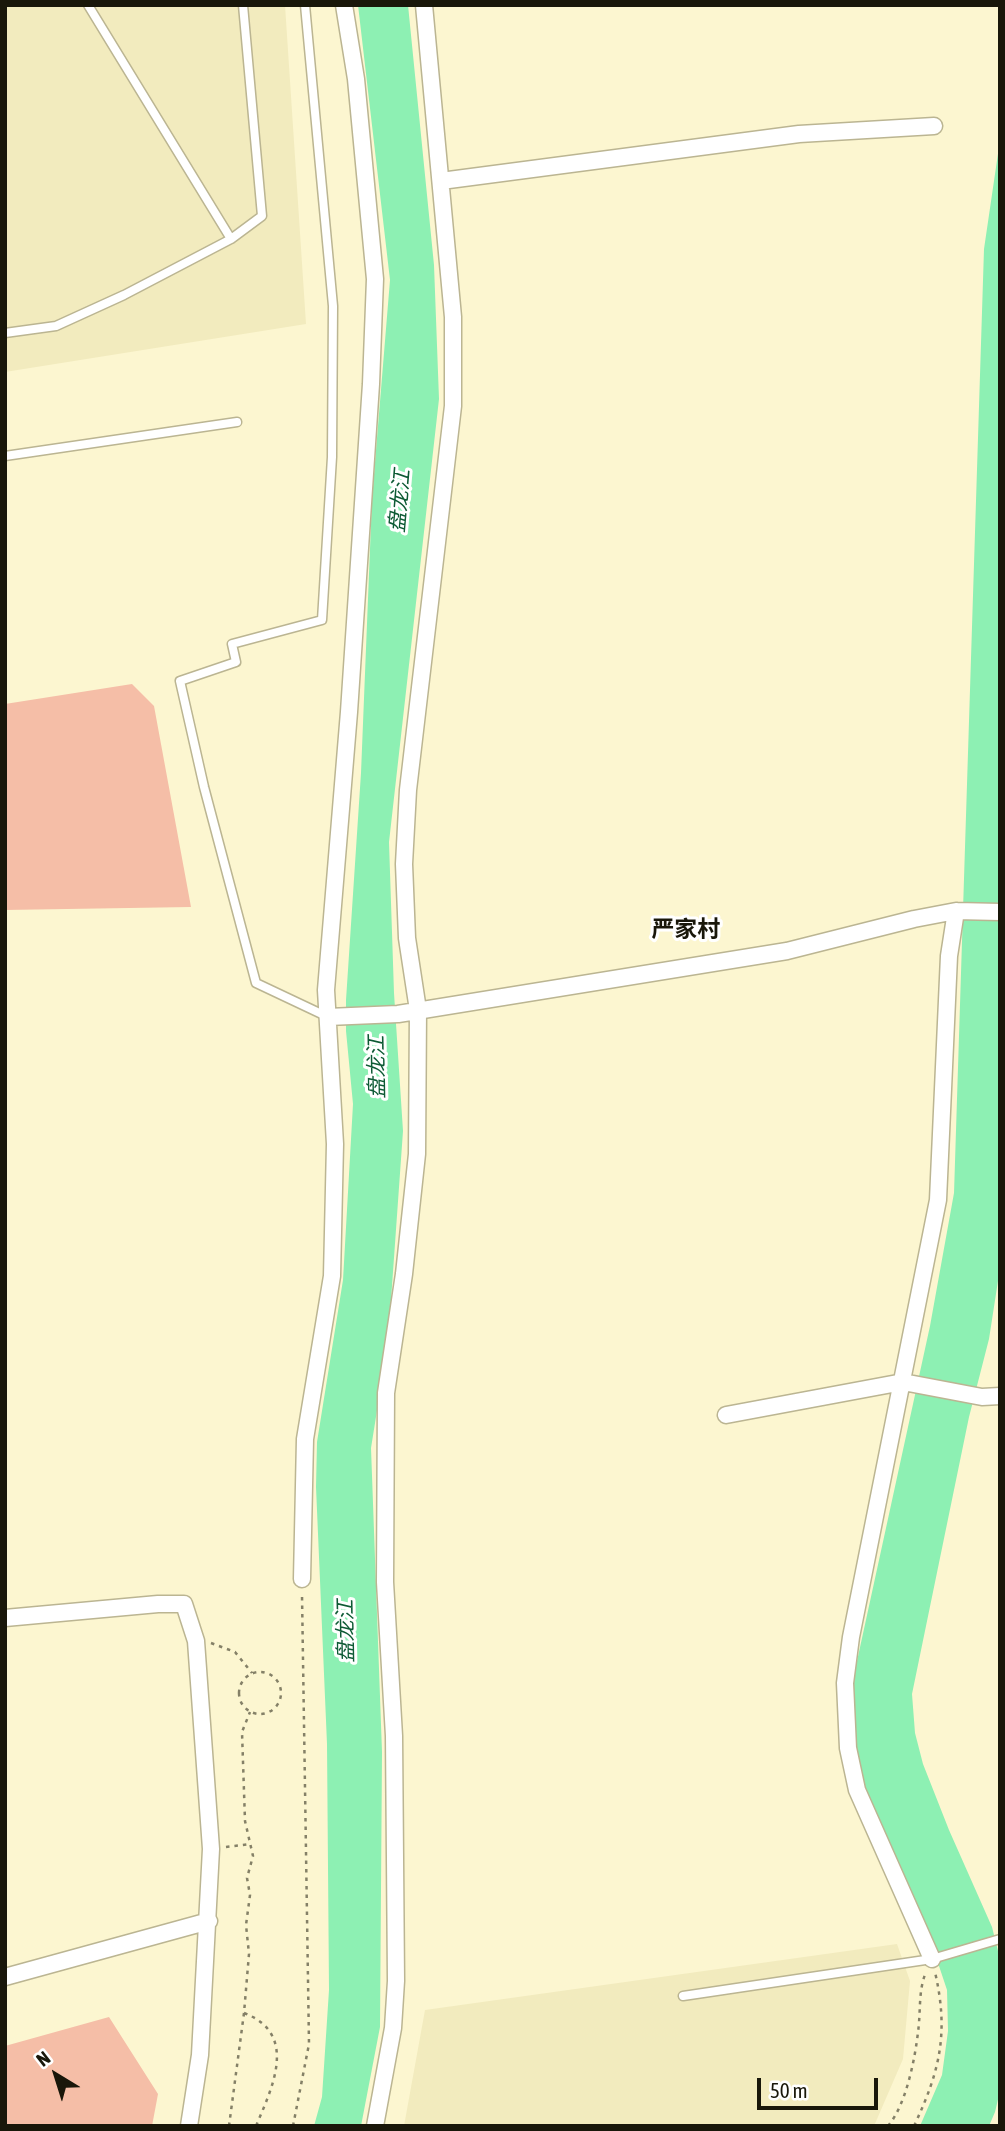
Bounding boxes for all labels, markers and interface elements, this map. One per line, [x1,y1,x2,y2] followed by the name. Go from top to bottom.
[385,469,415,533] water label: 盘龙江
[652,916,720,944] district label: 严家村
[364,1035,390,1099] water label: 盘龙江
[333,1599,359,1663] water label: 盘龙江
[21,2040,91,2110] north arrow
[32,2046,54,2071] text: N
[760,2064,881,2108] scale bar
[770,2078,808,2102] text: 50 m

